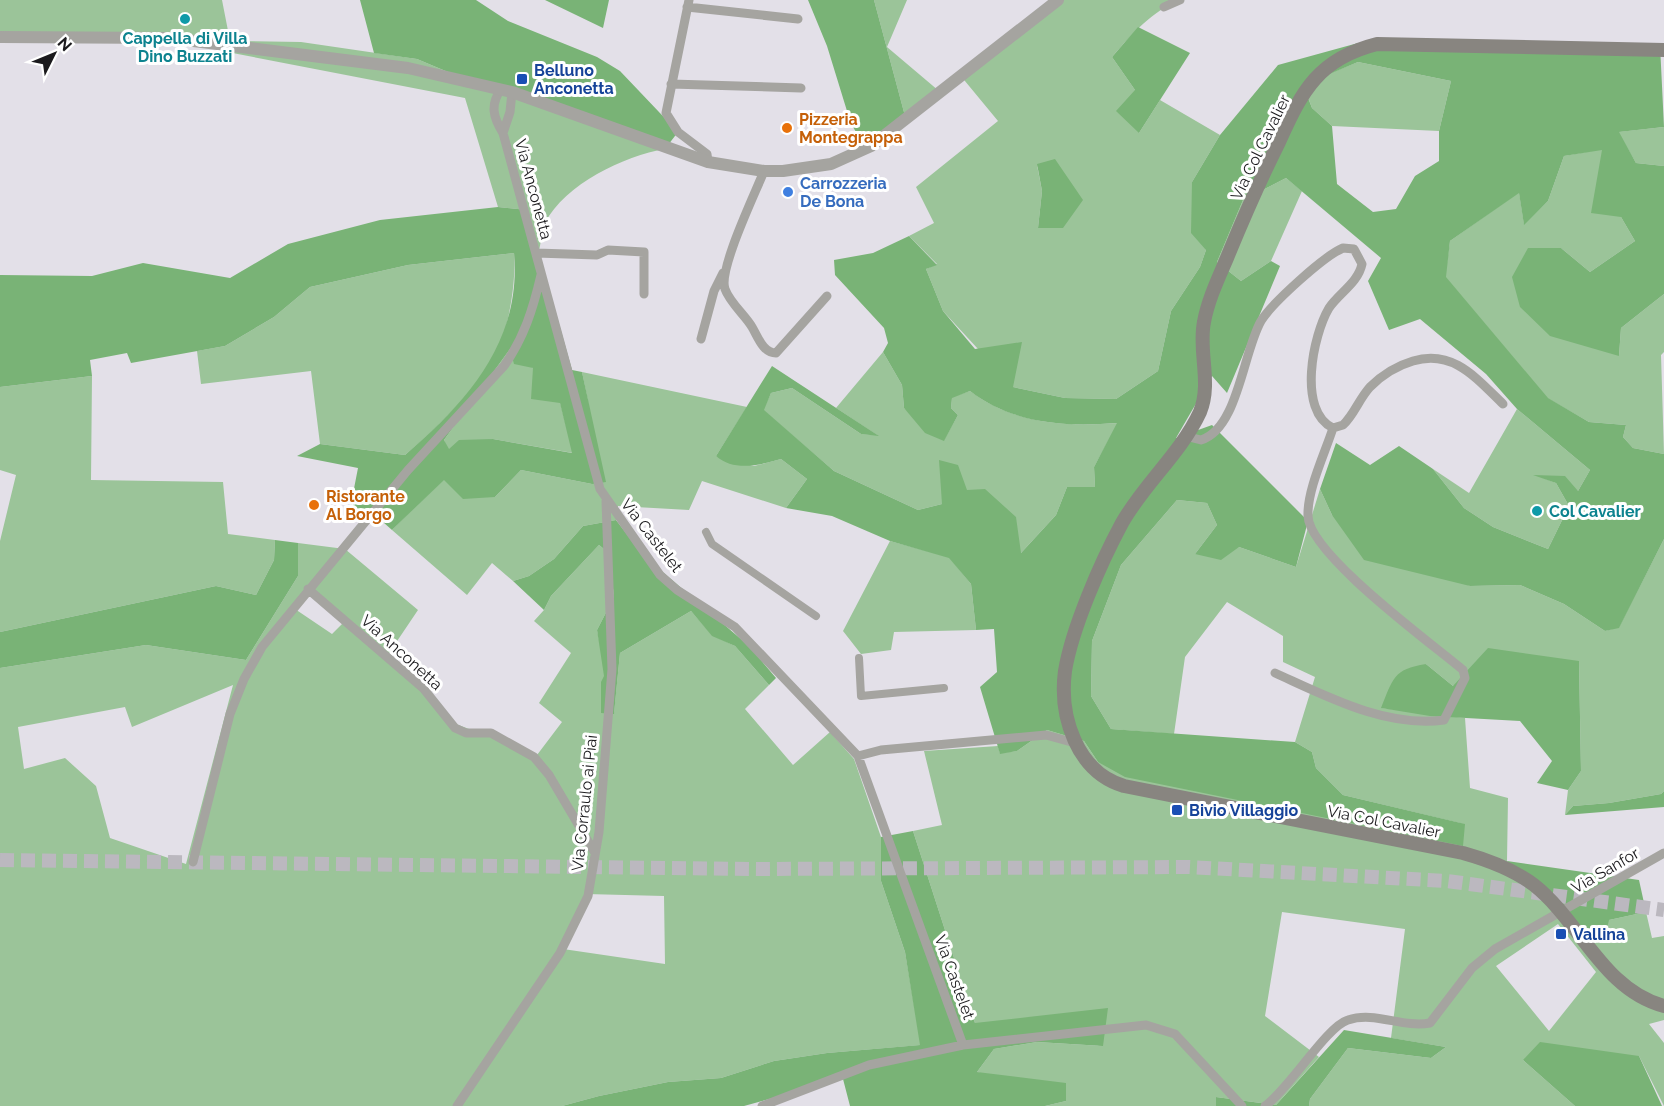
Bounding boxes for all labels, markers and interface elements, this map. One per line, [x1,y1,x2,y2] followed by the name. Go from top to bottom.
[178,12,192,26] marker: Cappella di Villa Dino Buzzati
[24,24,84,84] north arrow
[122,29,248,66] place label: Cappella di Villa Dino Buzzati
[53,33,76,55] text: N
[534,61,614,98] place label: Belluno Anconetta
[515,72,529,86] marker: Belluno Anconetta
[1227,91,1294,203] street label: Via Col Cavalier
[799,110,903,147] place label: Pizzeria Montegrappa
[780,121,794,135] marker: Pizzeria Montegrappa
[511,137,556,241] street label: Via Anconetta
[800,174,887,211] place label: Carrozzeria De Bona
[781,185,795,199] marker: Carrozzeria De Bona
[326,487,405,524] place label: Ristorante Al Borgo
[617,495,687,576] street label: Via Castelet
[307,498,321,512] marker: Ristorante Al Borgo
[1549,502,1641,521] place label: Col Cavalier
[1530,504,1544,518] marker: Col Cavalier
[357,611,446,694] street label: Via Anconetta
[568,734,601,872] street label: Via Corraulo ai Piai
[1189,801,1298,820] place label: Bivio Villaggio
[1326,801,1442,842] street label: Via Col Cavalier
[1170,803,1184,817] marker: Bivio Villaggio
[1568,843,1643,897] street label: Via Sanfor
[1573,925,1625,944] place label: Vallina
[1554,927,1568,941] marker: Vallina
[931,932,979,1022] street label: Via Castelet

